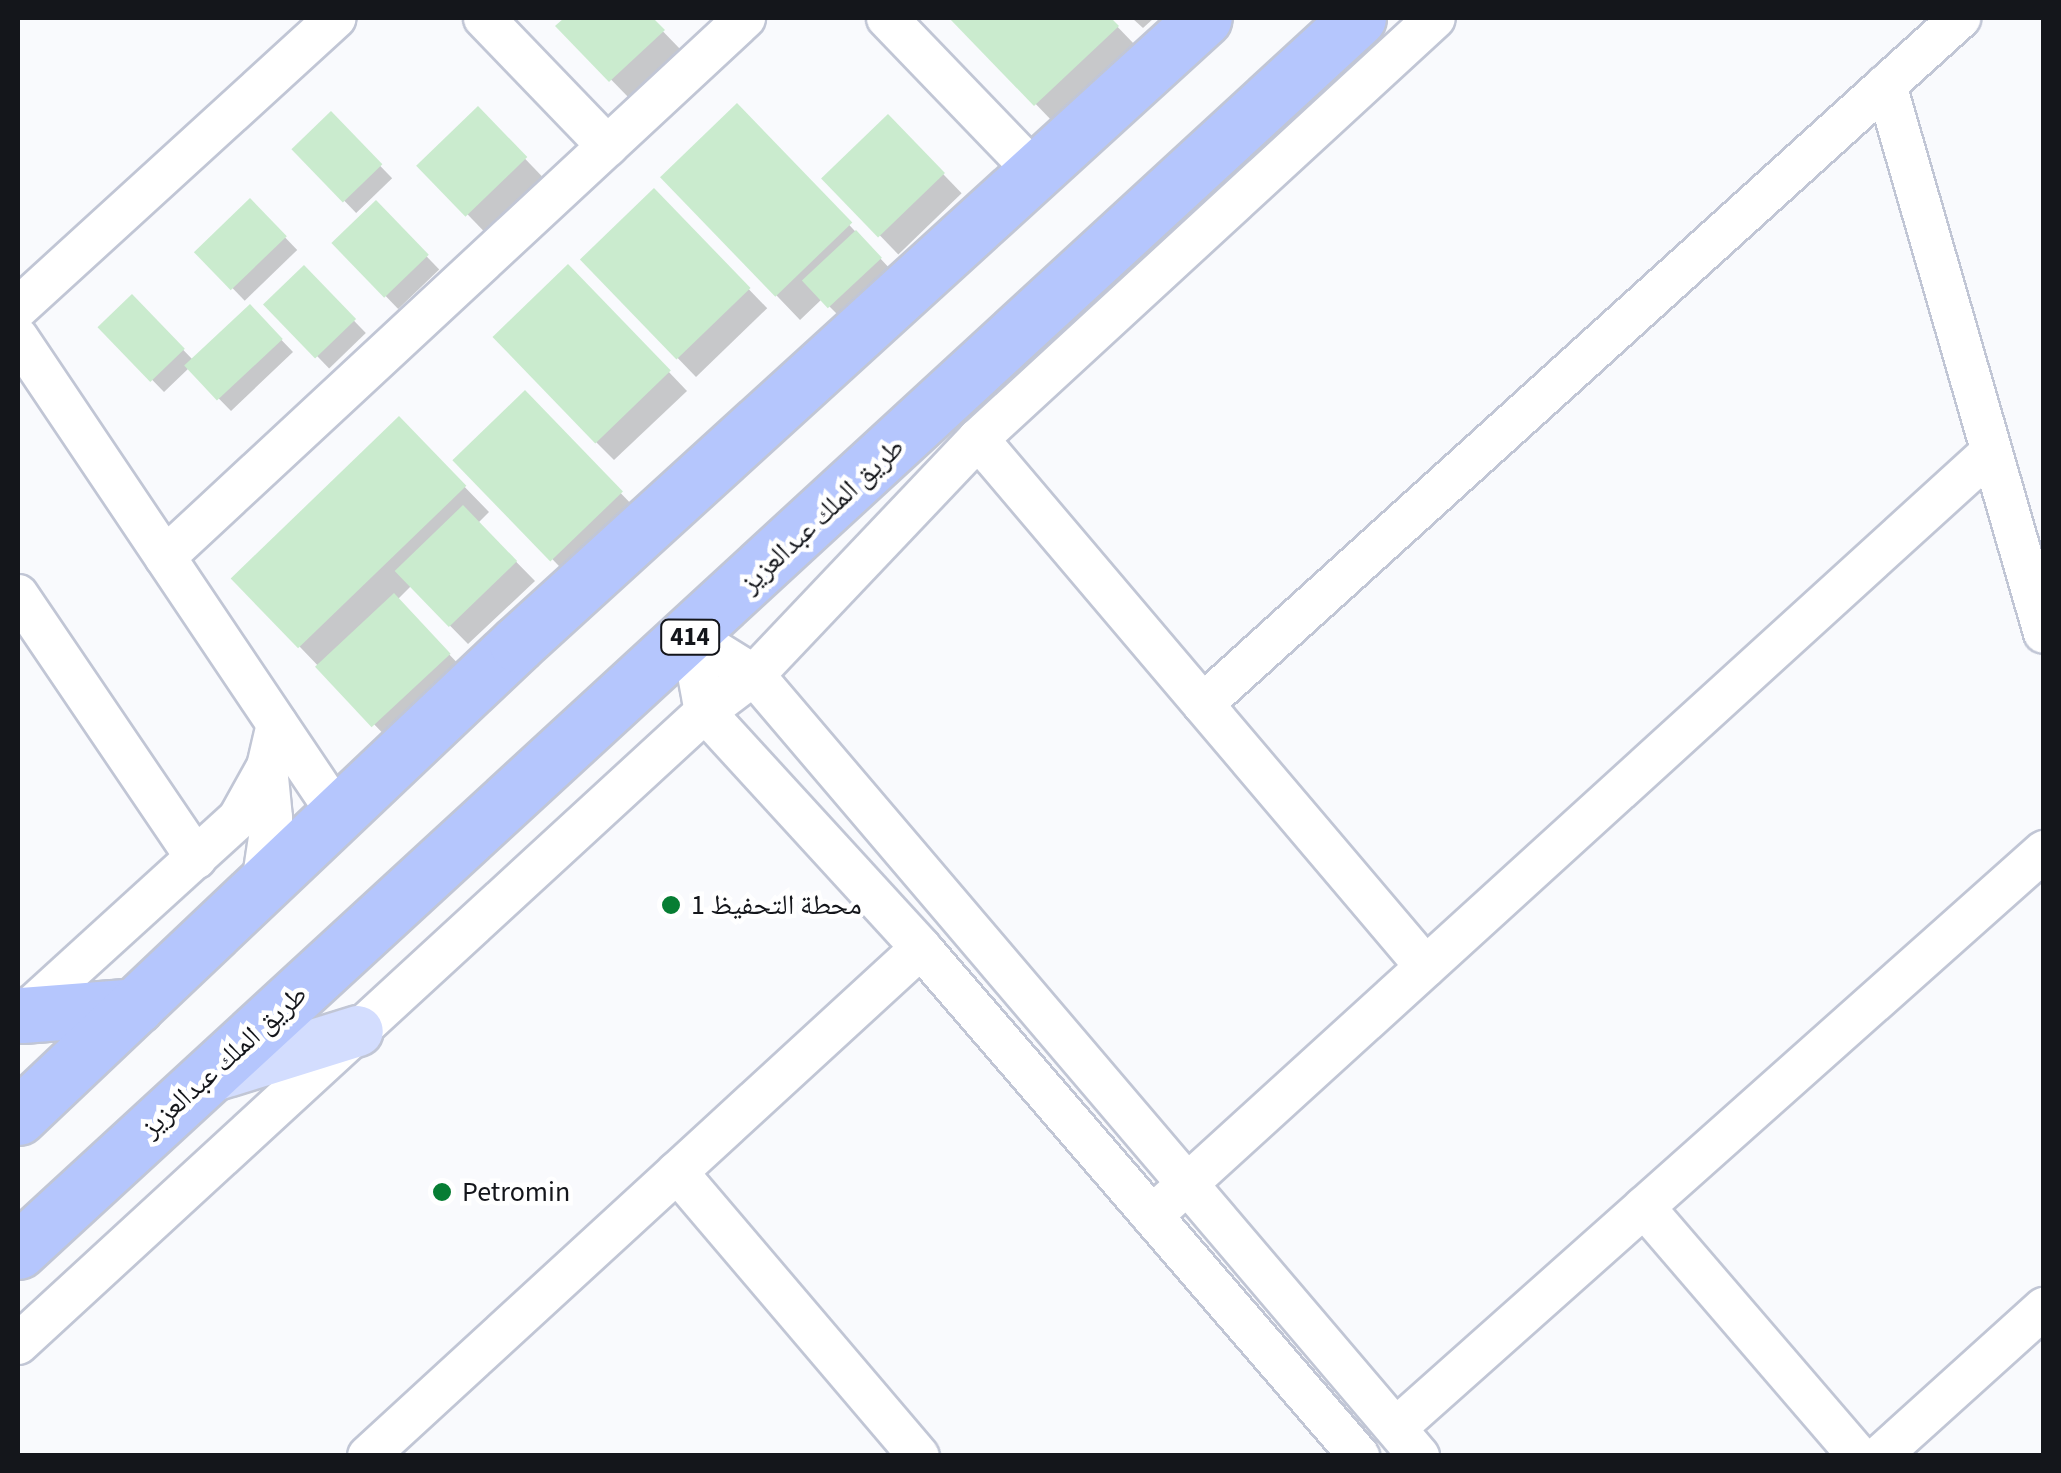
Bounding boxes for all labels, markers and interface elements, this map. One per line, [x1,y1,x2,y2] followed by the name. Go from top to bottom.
[733,430,911,600] street label: طريق الملك عبدالعزيز
[660,617,720,657] road number: 414
[691,888,862,922] place label: محطة التحفيظ 1
[660,894,682,916] marker: محطة التحفيظ 1
[134,978,314,1144] street label: طريق الملك عبدالعزيز
[462,1175,570,1209] place label: Petromin
[431,1181,453,1203] marker: Petromin

